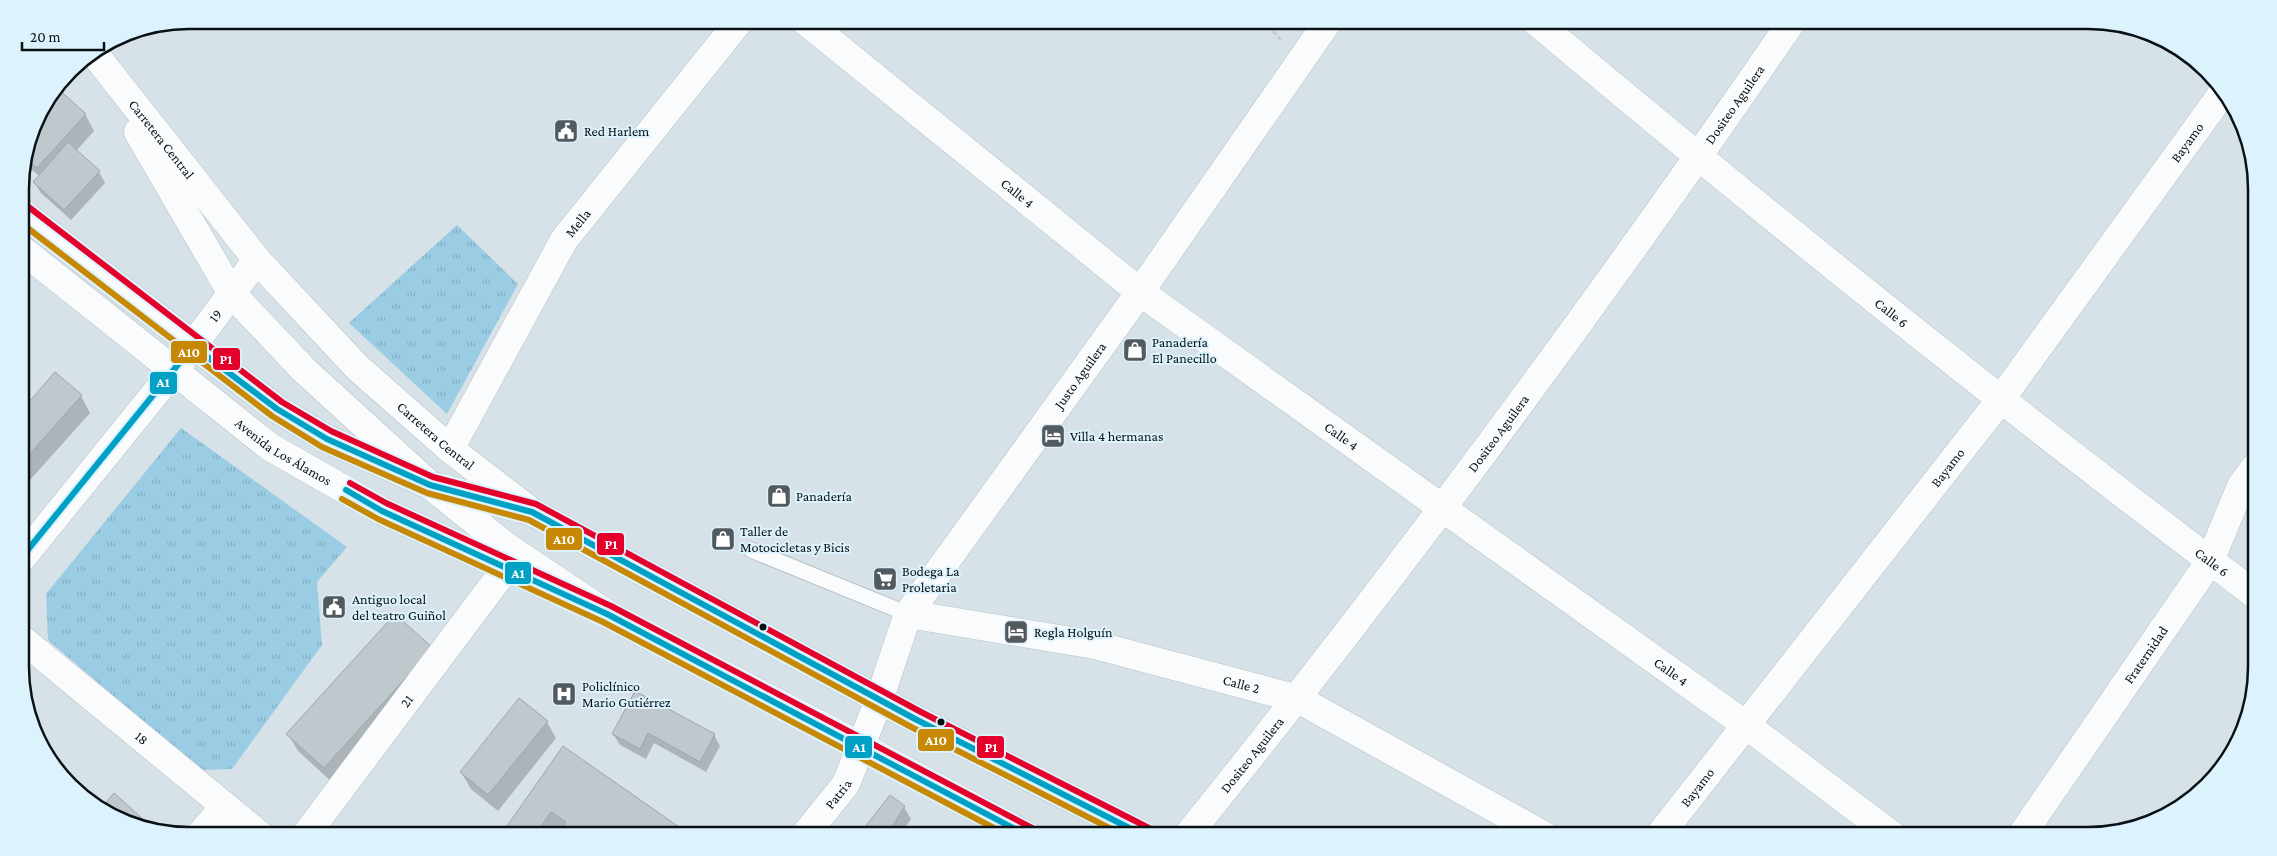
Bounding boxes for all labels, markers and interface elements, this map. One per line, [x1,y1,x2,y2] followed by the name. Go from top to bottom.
[22,20,105,52] scale bar
[30,29,61,45] text: 20 m
[1701,61,1768,147] street label: Dositeo Aguilera
[126,96,198,182] street label: Carretera Central
[553,118,579,144] public building icon: Red Harlem
[2167,119,2207,165] street label: Bayamo
[584,123,649,139] place label: Red Harlem
[998,175,1038,211] street label: Calle 4
[562,205,594,240] street label: Mella
[1872,295,1911,331] street label: Calle 6
[205,306,225,325] street label: 19
[1152,334,1217,366] place label: Panadería El Panecillo
[1122,337,1148,363] shop icon: Panadería El Panecillo
[1050,338,1110,413] street label: Justo Aguilera
[170,340,208,364] line badge: A10
[177,344,200,360] text: A10
[212,347,241,371] line badge: P1
[219,351,233,367] text: P1
[149,371,178,395] line badge: A1
[155,374,170,390] text: A1
[1464,391,1532,475] street label: Dositeo Aguilera
[394,398,478,473] street label: Carretera Central
[232,415,335,489] street label: Avenida Los Álamos
[1321,418,1362,454] street label: Calle 4
[1040,423,1066,449] hotel icon: Villa 4 hermanas
[1070,428,1164,444] place label: Villa 4 hermanas
[1927,445,1968,490] street label: Bayamo
[766,483,792,509] shop icon: Panadería
[796,488,852,504] place label: Panadería
[740,523,850,555] place label: Taller de Motocicletas y Bicis
[710,526,736,552] shop icon: Taller de Motocicletas y Bicis
[545,527,583,551] line badge: A10
[552,531,575,547] text: A10
[596,532,625,556] line badge: P1
[604,536,618,552] text: P1
[2192,544,2232,580] street label: Calle 6
[504,561,532,585] line badge: A1
[902,563,960,595] place label: Bodega La Proletaria
[510,565,525,581] text: A1
[872,566,898,592] supermarket icon: Bodega La Proletaria
[352,591,446,623] place label: Antiguo local del teatro Guiñol
[321,594,347,620] public building icon: Antiguo local del teatro Guiñol
[1003,619,1029,645] hotel icon: Regla Holguín
[758,622,768,632] unlabelled marker
[2120,622,2171,686] street label: Fraternidad
[1034,624,1113,640] place label: Regla Holguín
[1651,654,1691,689] street label: Calle 4
[1221,671,1262,697] street label: Calle 2
[582,678,671,710] place label: Policlínico Mario Gutiérrez
[551,681,577,707] hospital icon: Policlínico Mario Gutiérrez
[397,691,416,710] street label: 21
[1217,713,1287,796] street label: Dositeo Aguilera
[936,717,946,727] unlabelled marker
[132,728,152,748] street label: 18
[917,728,955,752] line badge: A10
[924,732,947,748] text: A10
[844,735,873,759] line badge: A1
[976,735,1005,759] line badge: P1
[851,739,866,755] text: A1
[984,739,998,755] text: P1
[1677,764,1717,810] street label: Bayamo
[821,777,855,812] street label: Patria

